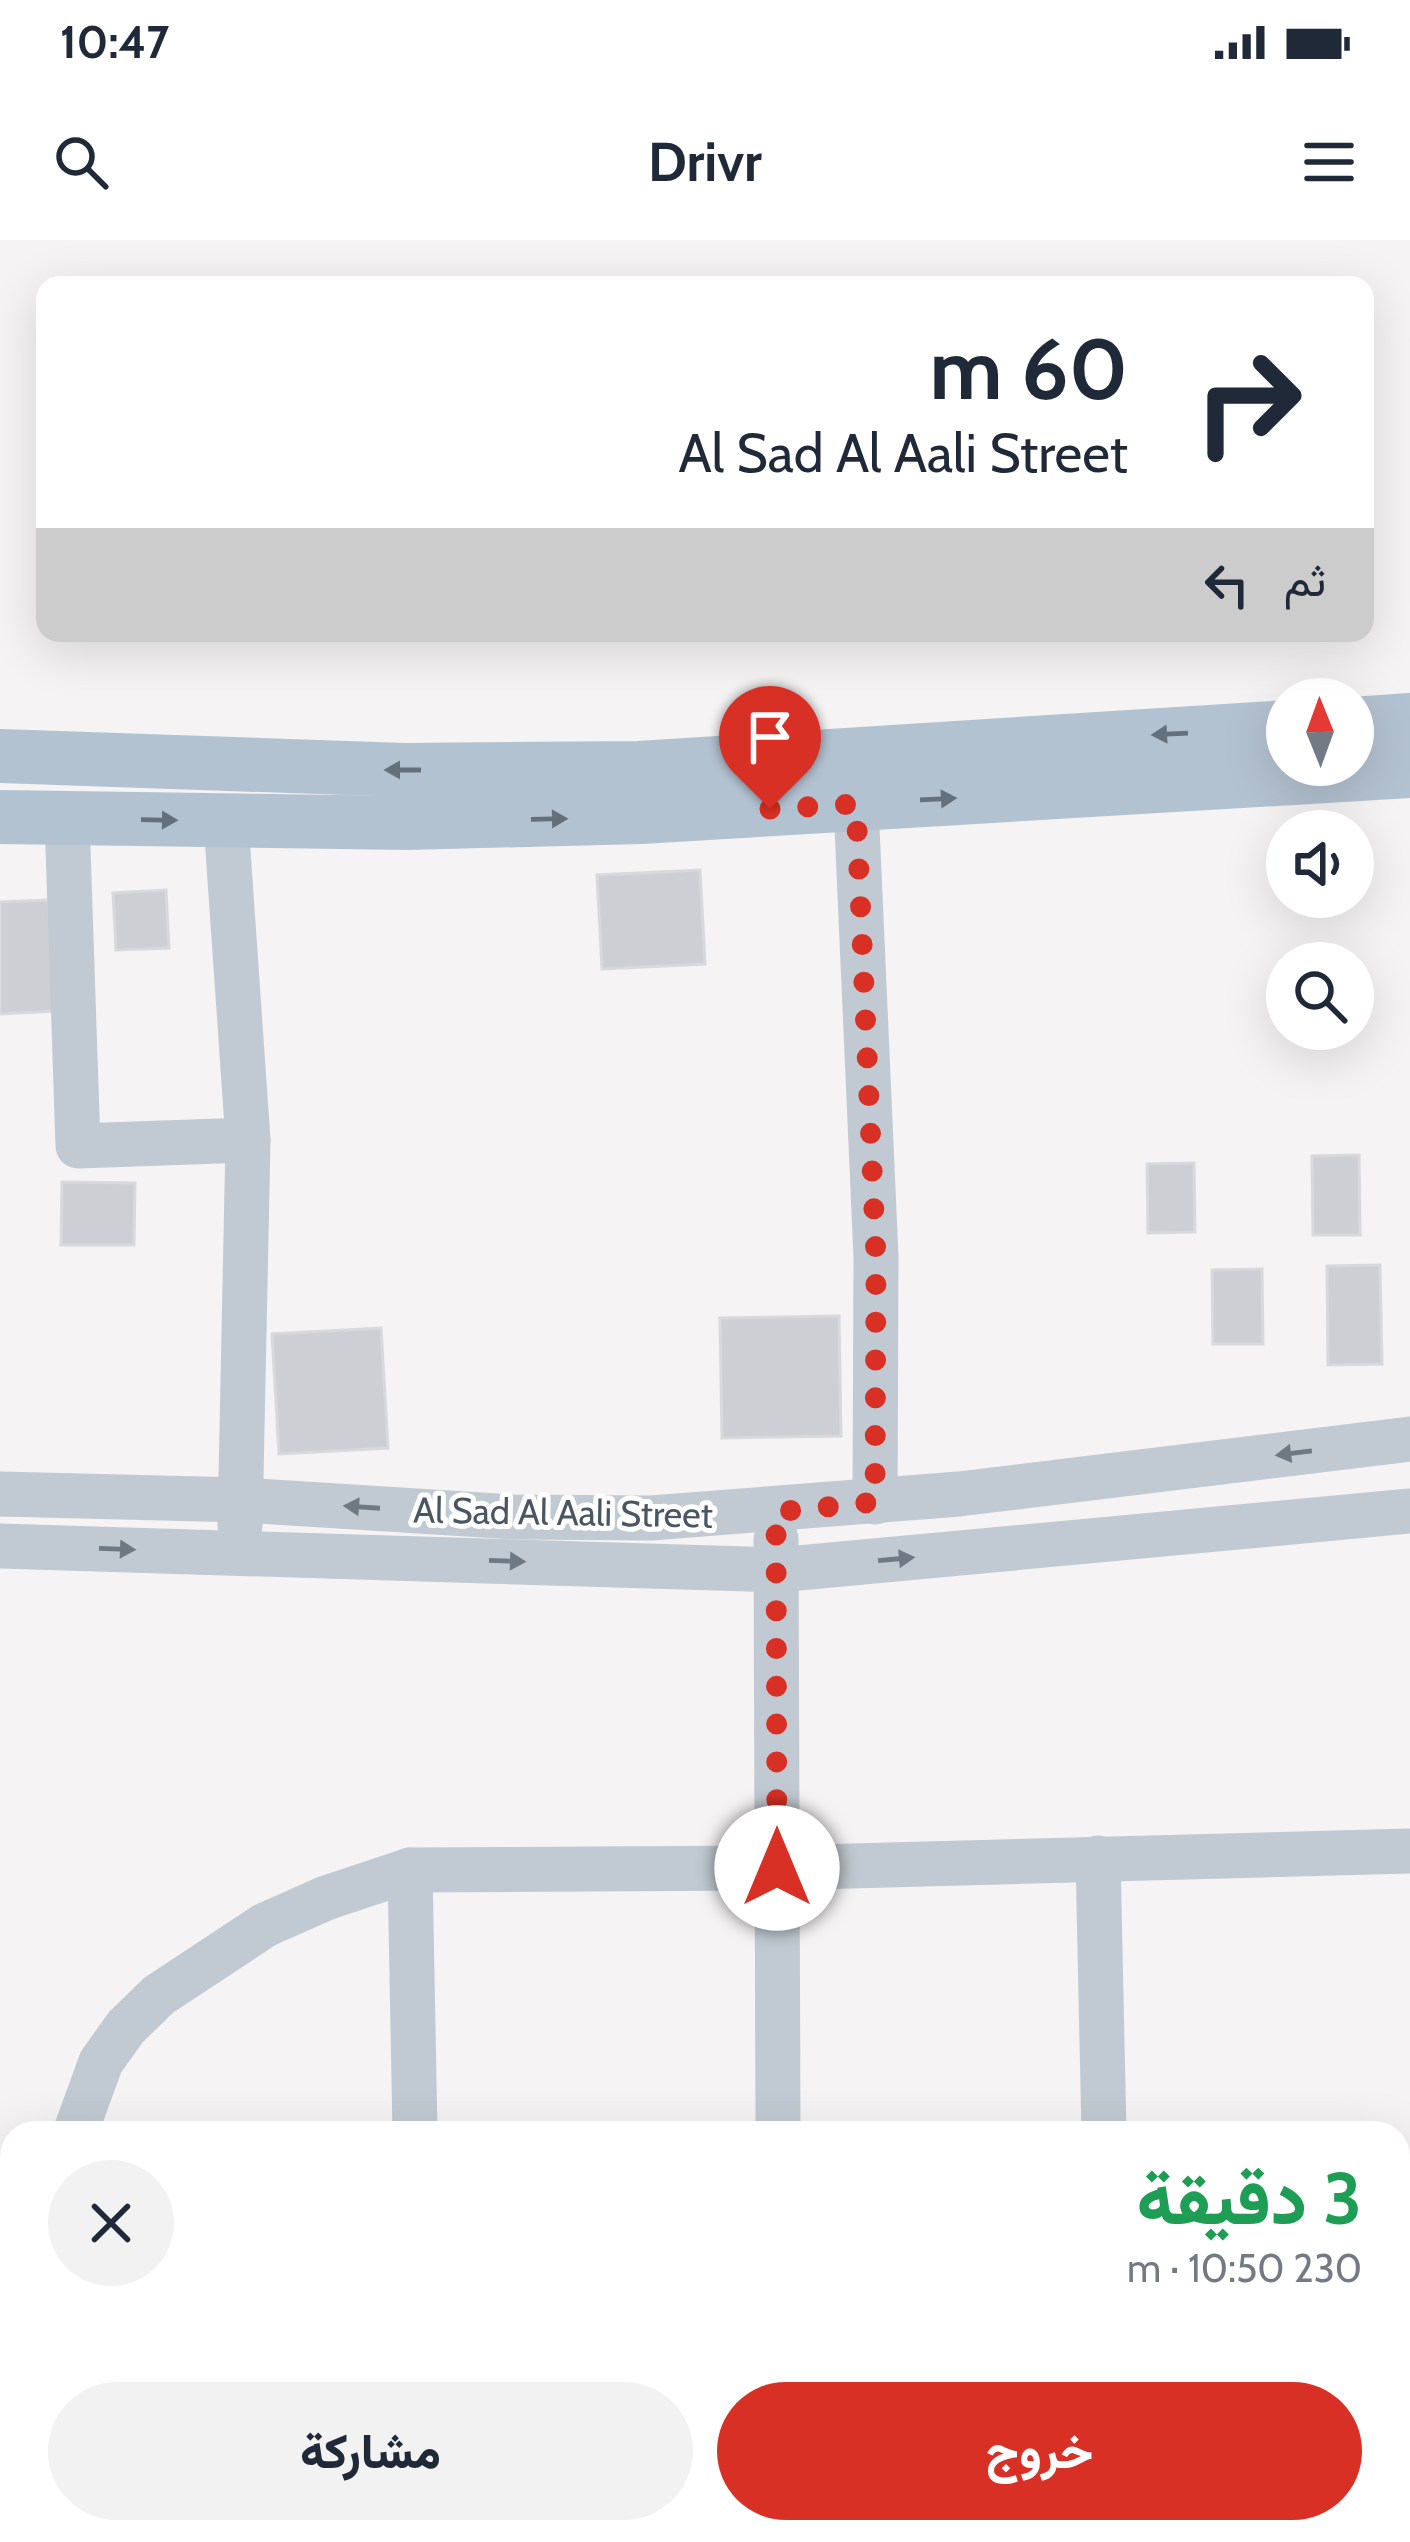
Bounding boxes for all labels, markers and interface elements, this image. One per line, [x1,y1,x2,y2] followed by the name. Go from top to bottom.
[60,15,169,69] text: 10:47
[48,129,114,195] icon: search
[648,129,762,195] text: Drivr
[1296,129,1362,195] icon: menu
[930,318,1128,420] text: 60 m
[1170,324,1326,480] icon: right
[679,420,1128,486] text: Al Sad Al Aali Street
[1194,552,1260,618] icon: left
[1284,553,1326,607] text: ثم
[1266,678,1374,786] north arrow
[1266,678,1374,1050] map controls
[719,686,821,809] pin
[737,704,803,770] icon: arrive
[1150,725,1188,744] one-way arrow
[383,760,421,780] one-way arrow
[920,790,957,809] one-way arrow
[531,809,569,828] one-way arrow
[1266,810,1374,918] button: sound
[141,811,179,830] one-way arrow
[1266,942,1374,1050] button: search
[1275,1444,1312,1463] one-way arrow
[413,1487,713,1537] street label: Al Sad Al Aali Street
[343,1498,380,1517] one-way arrow
[99,1540,137,1559] one-way arrow
[878,1549,915,1568] one-way arrow
[489,1552,527,1571] one-way arrow
[714,1805,840,1931] position arrow
[1136,2155,1362,2242] text: 3 دقيقة
[48,2160,174,2286] button: close
[1127,2244,1362,2292] text: 230 m · 10:50
[48,2382,693,2520] button: مشاركة
[717,2382,1362,2520] button: خروج

